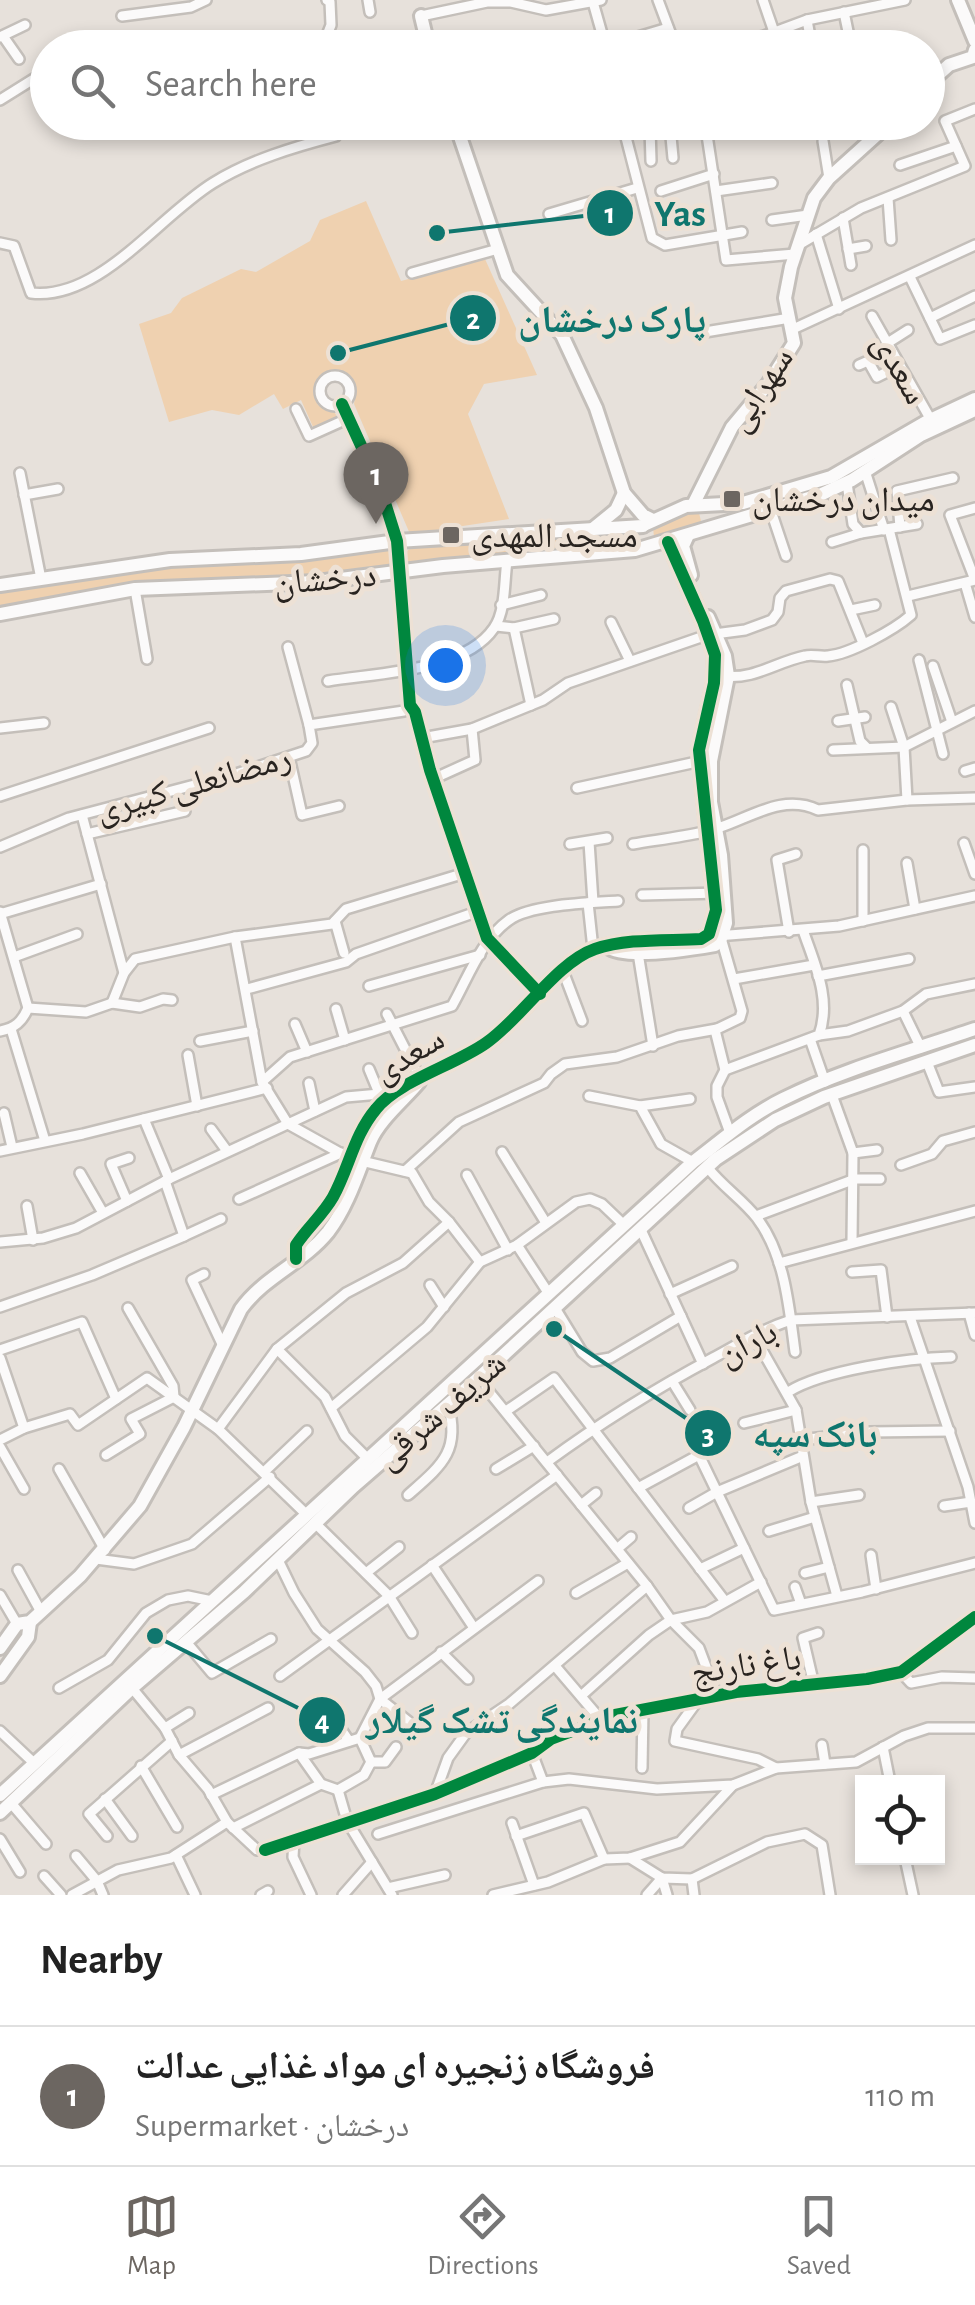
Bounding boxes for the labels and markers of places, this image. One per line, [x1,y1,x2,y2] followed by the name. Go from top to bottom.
[585,179,726,247] callout: Yas
[448,284,726,352] callout: پارک درخشان
[344,442,408,524] pin: 1
[752,483,935,520] place label: میدان درخشان
[721,488,743,510] marker: میدان درخشان
[471,519,638,556] place label: مسجد المهدی
[440,524,462,546] marker: مسجد المهدی
[683,1399,898,1467] callout: بانک سپه
[297,1686,658,1754] callout: نمایندگی تشک گیلار

